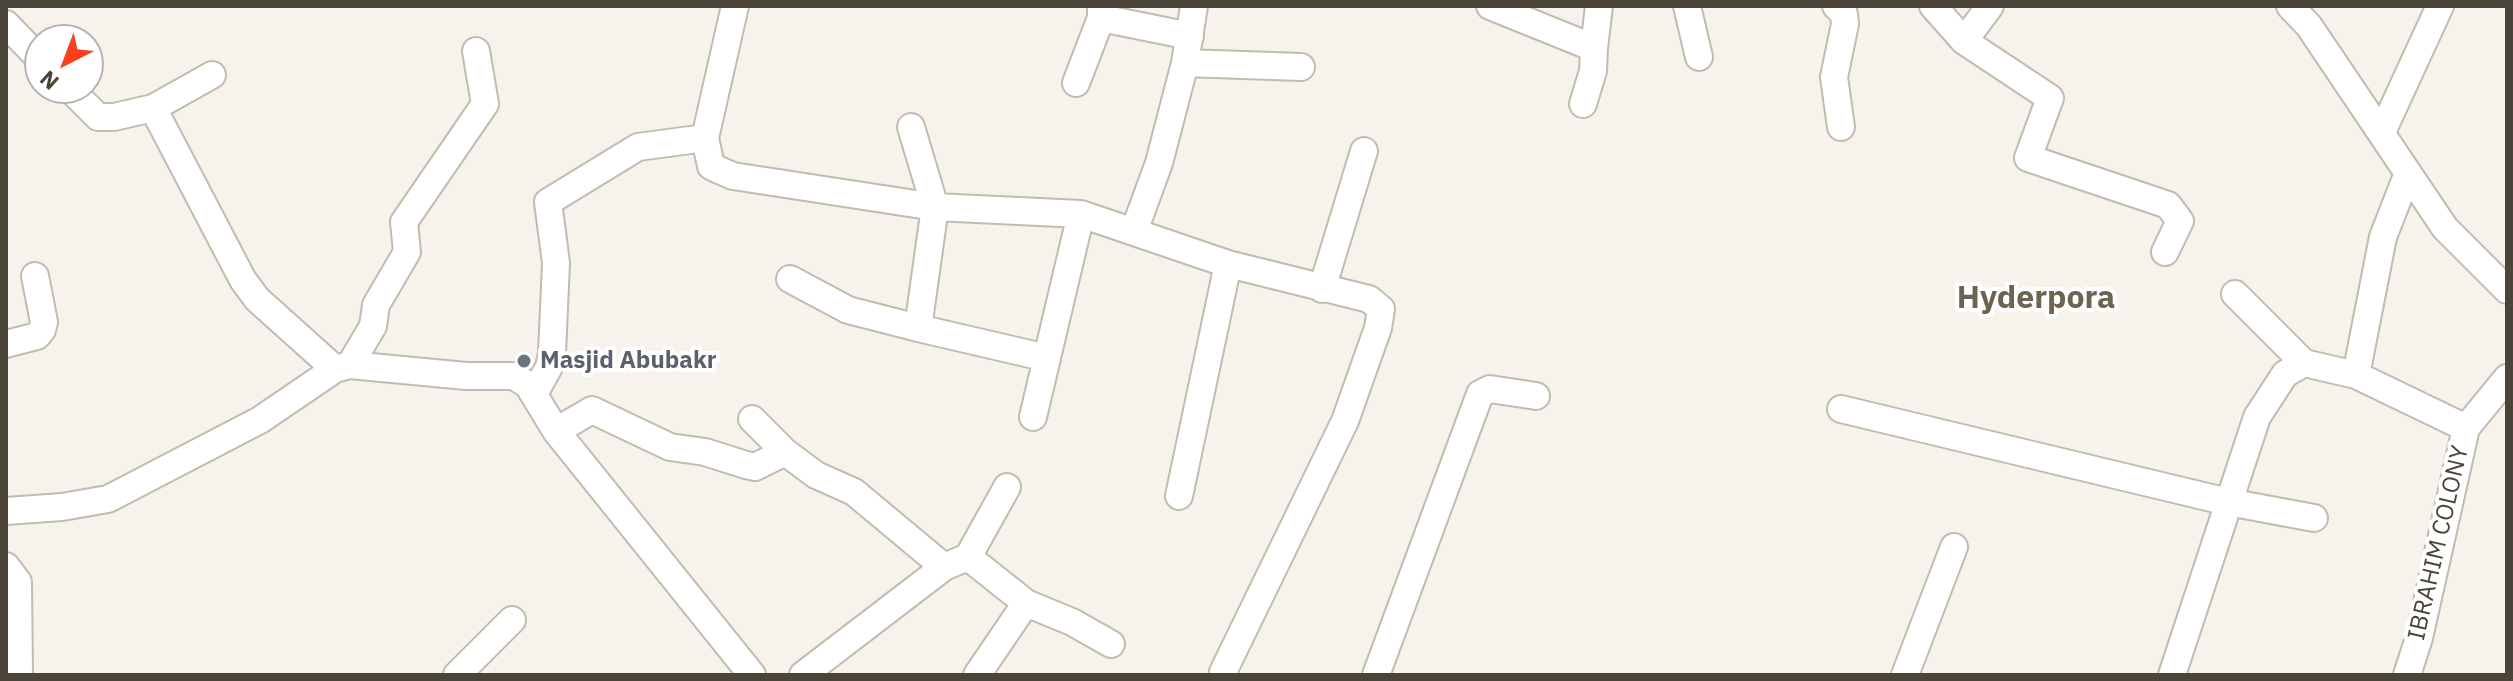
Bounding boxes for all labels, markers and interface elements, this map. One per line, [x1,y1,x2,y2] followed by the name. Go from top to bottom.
[24,24,104,104] north arrow
[33,65,65,97] text: N
[1957,280,2115,318] district label: Hyderpora
[540,347,717,375] place label: Masjid Abubakr
[515,352,533,370] marker: Masjid Abubakr
[2403,443,2475,643] street label: IBRAHIM COLONY

